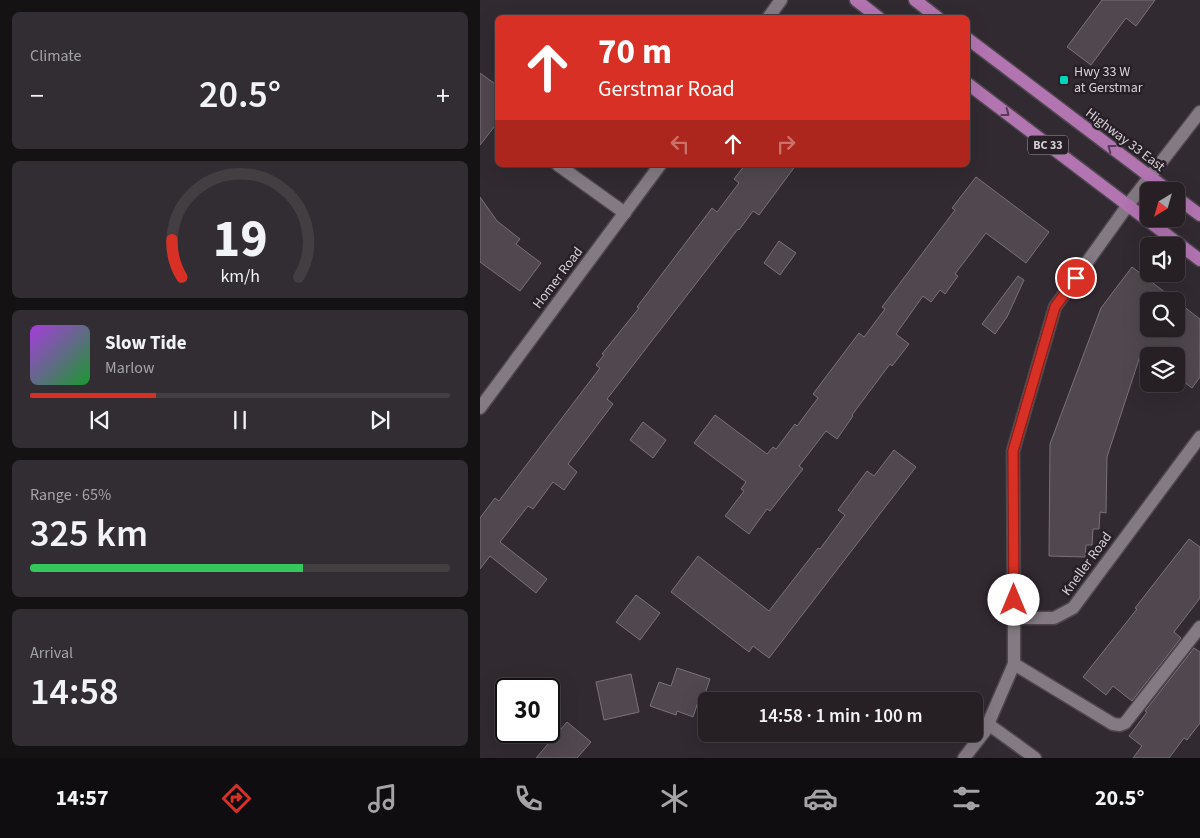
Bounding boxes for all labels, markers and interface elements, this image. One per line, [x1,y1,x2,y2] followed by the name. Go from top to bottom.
[598,27,672,77] text: 70 m
[515,35,580,100] icon: ahead
[30,45,81,67] text: Climate
[1074,62,1143,98] place label: Hwy 33 W at Gerstmar
[199,68,281,122] text: 20.5°
[598,73,735,105] text: Gerstmar Road
[1058,74,1070,86] marker: Hwy 33 W at Gerstmar
[30,76,44,116] text: −
[436,76,450,116] text: +
[1081,103,1169,177] street label: Highway 33 East
[1000,108,1009,116] one-way arrow
[666,130,694,158] icon: left
[719,130,747,158] icon: ahead
[772,130,800,158] icon: right
[1028,136,1068,154] road number: BC 33
[1108,145,1117,153] one-way arrow
[1140,182,1185,228] north arrow
[1140,182,1185,392] map controls
[213,203,267,277] text: 19
[1140,237,1185,282] button: sound
[528,243,588,313] street label: Homer Road
[1055,257,1097,299] pin
[220,264,260,289] text: km/h
[1062,264,1090,292] icon: arrive
[1140,292,1185,337] button: search
[105,330,186,357] text: Slow Tide
[1140,347,1185,392] button: layers
[105,357,154,379] text: Marlow
[86,406,114,434] icon: previous
[226,406,254,434] icon: pause
[366,406,394,434] icon: next
[30,484,111,506] text: Range · 65%
[30,507,148,561] text: 325 km
[1057,528,1117,600] street label: Kneller Road
[987,573,1039,625] position arrow
[30,642,73,664] text: Arrival
[30,665,118,719] text: 14:58
[495,678,560,743] speed limit sign: 30
[758,703,923,730] text: 14:58 · 1 min · 100 m
[219,781,254,816] icon: directions
[365,781,400,816] icon: music
[511,781,546,816] icon: phone
[657,781,692,816] icon: climate
[803,781,838,816] icon: car
[949,781,984,816] icon: filters
[55,782,109,814] text: 14:57
[1095,782,1144,814] text: 20.5°

